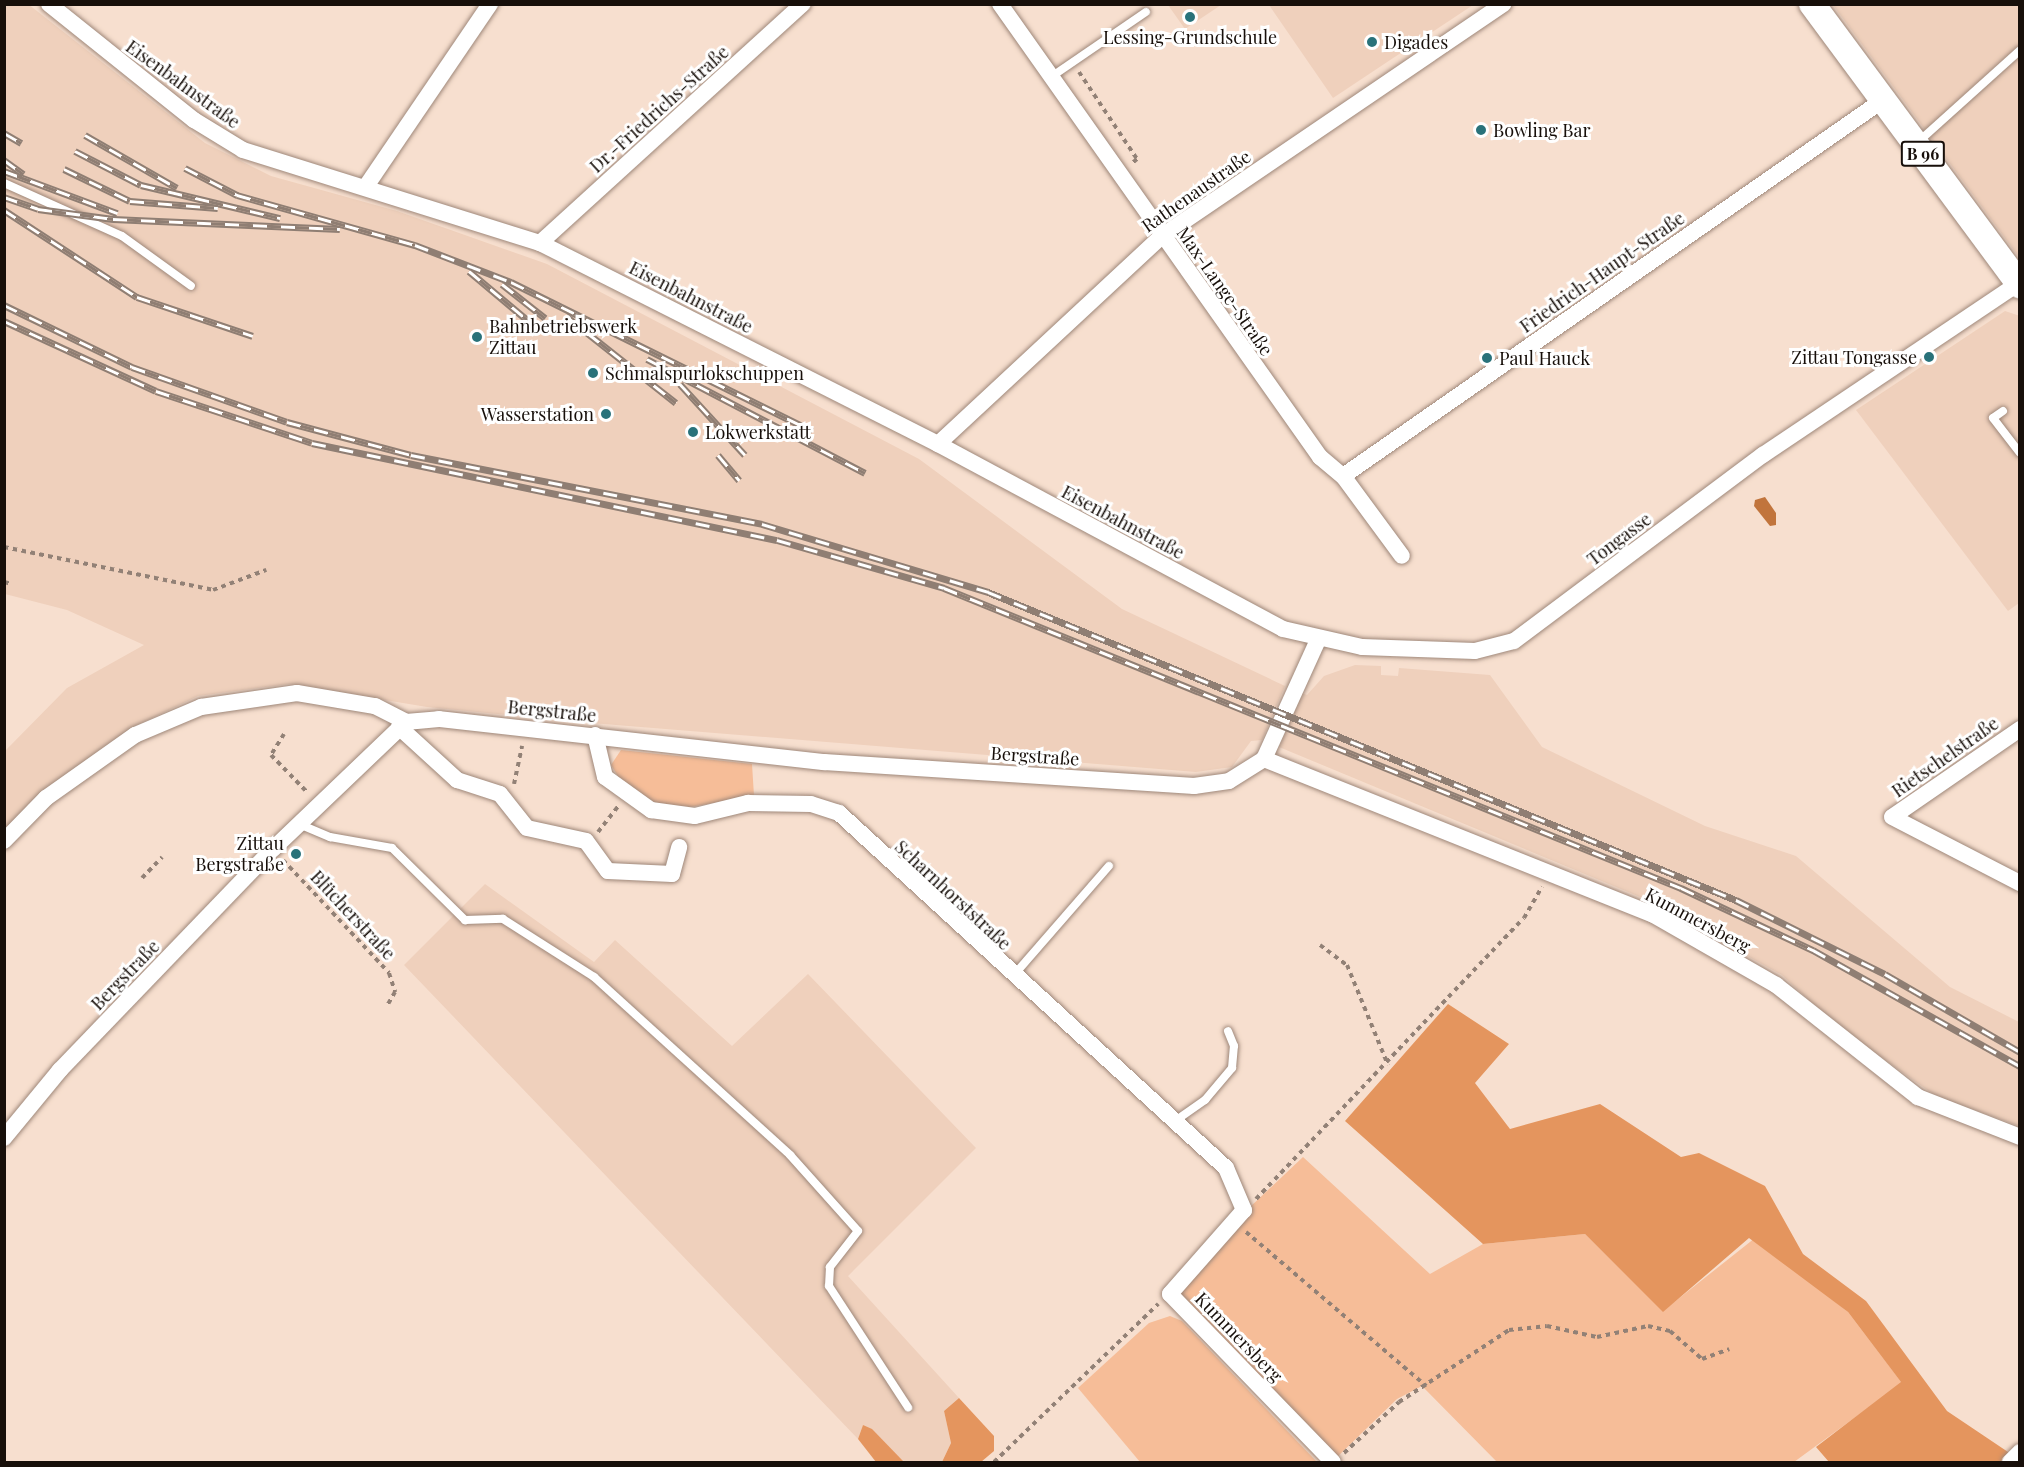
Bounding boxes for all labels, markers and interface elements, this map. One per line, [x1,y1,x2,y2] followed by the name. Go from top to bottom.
[1183,10,1197,24] marker: Lessing-Grundschule
[1103,26,1277,48] place label: Lessing-Grundschule
[1384,31,1448,53] place label: Digades
[122,35,244,133] street label: Eisenbahnstraße
[1365,35,1379,49] marker: Digades
[585,41,733,177] street label: Dr.-Friedrichs-Straße
[1493,119,1591,141] place label: Bowling Bar
[1474,123,1488,137] marker: Bowling Bar
[1900,141,1946,167] road number: B 96
[1137,145,1255,237] street label: Rathenaustraße
[1516,207,1688,337] street label: Friedrich-Haupt-Straße
[1172,222,1278,360] street label: Max-Lange-Straße
[626,257,756,337] street label: Eisenbahnstraße
[489,316,637,358] place label: Bahnbetriebswerk Zittau
[470,330,484,344] marker: Bahnbetriebswerk Zittau
[1791,346,1917,368] place label: Zittau Tongasse
[1499,347,1590,369] place label: Paul Hauck
[1922,350,1936,364] marker: Zittau Tongasse
[1480,351,1494,365] marker: Paul Hauck
[605,362,804,384] place label: Schmalspurlokschuppen
[586,366,600,380] marker: Schmalspurlokschuppen
[481,403,594,425] place label: Wasserstation
[599,407,613,421] marker: Wasserstation
[705,421,811,443] place label: Lokwerkstatt
[686,425,700,439] marker: Lokwerkstatt
[1058,481,1188,563] street label: Eisenbahnstraße
[1583,508,1655,570] street label: Tongasse
[507,696,597,726] street label: Bergstraße
[1888,712,2002,802] street label: Rietschelstraße
[990,742,1080,770] street label: Bergstraße
[195,833,284,876] place label: Zittau Bergstraße
[891,836,1015,954] street label: Scharnhorststraße
[289,847,303,861] marker: Zittau Bergstraße
[306,866,400,964] street label: Blücherstraße
[1642,883,1754,957] street label: Kummersberg
[86,936,164,1014] street label: Bergstraße
[1191,1288,1287,1386] street label: Kummersberg

